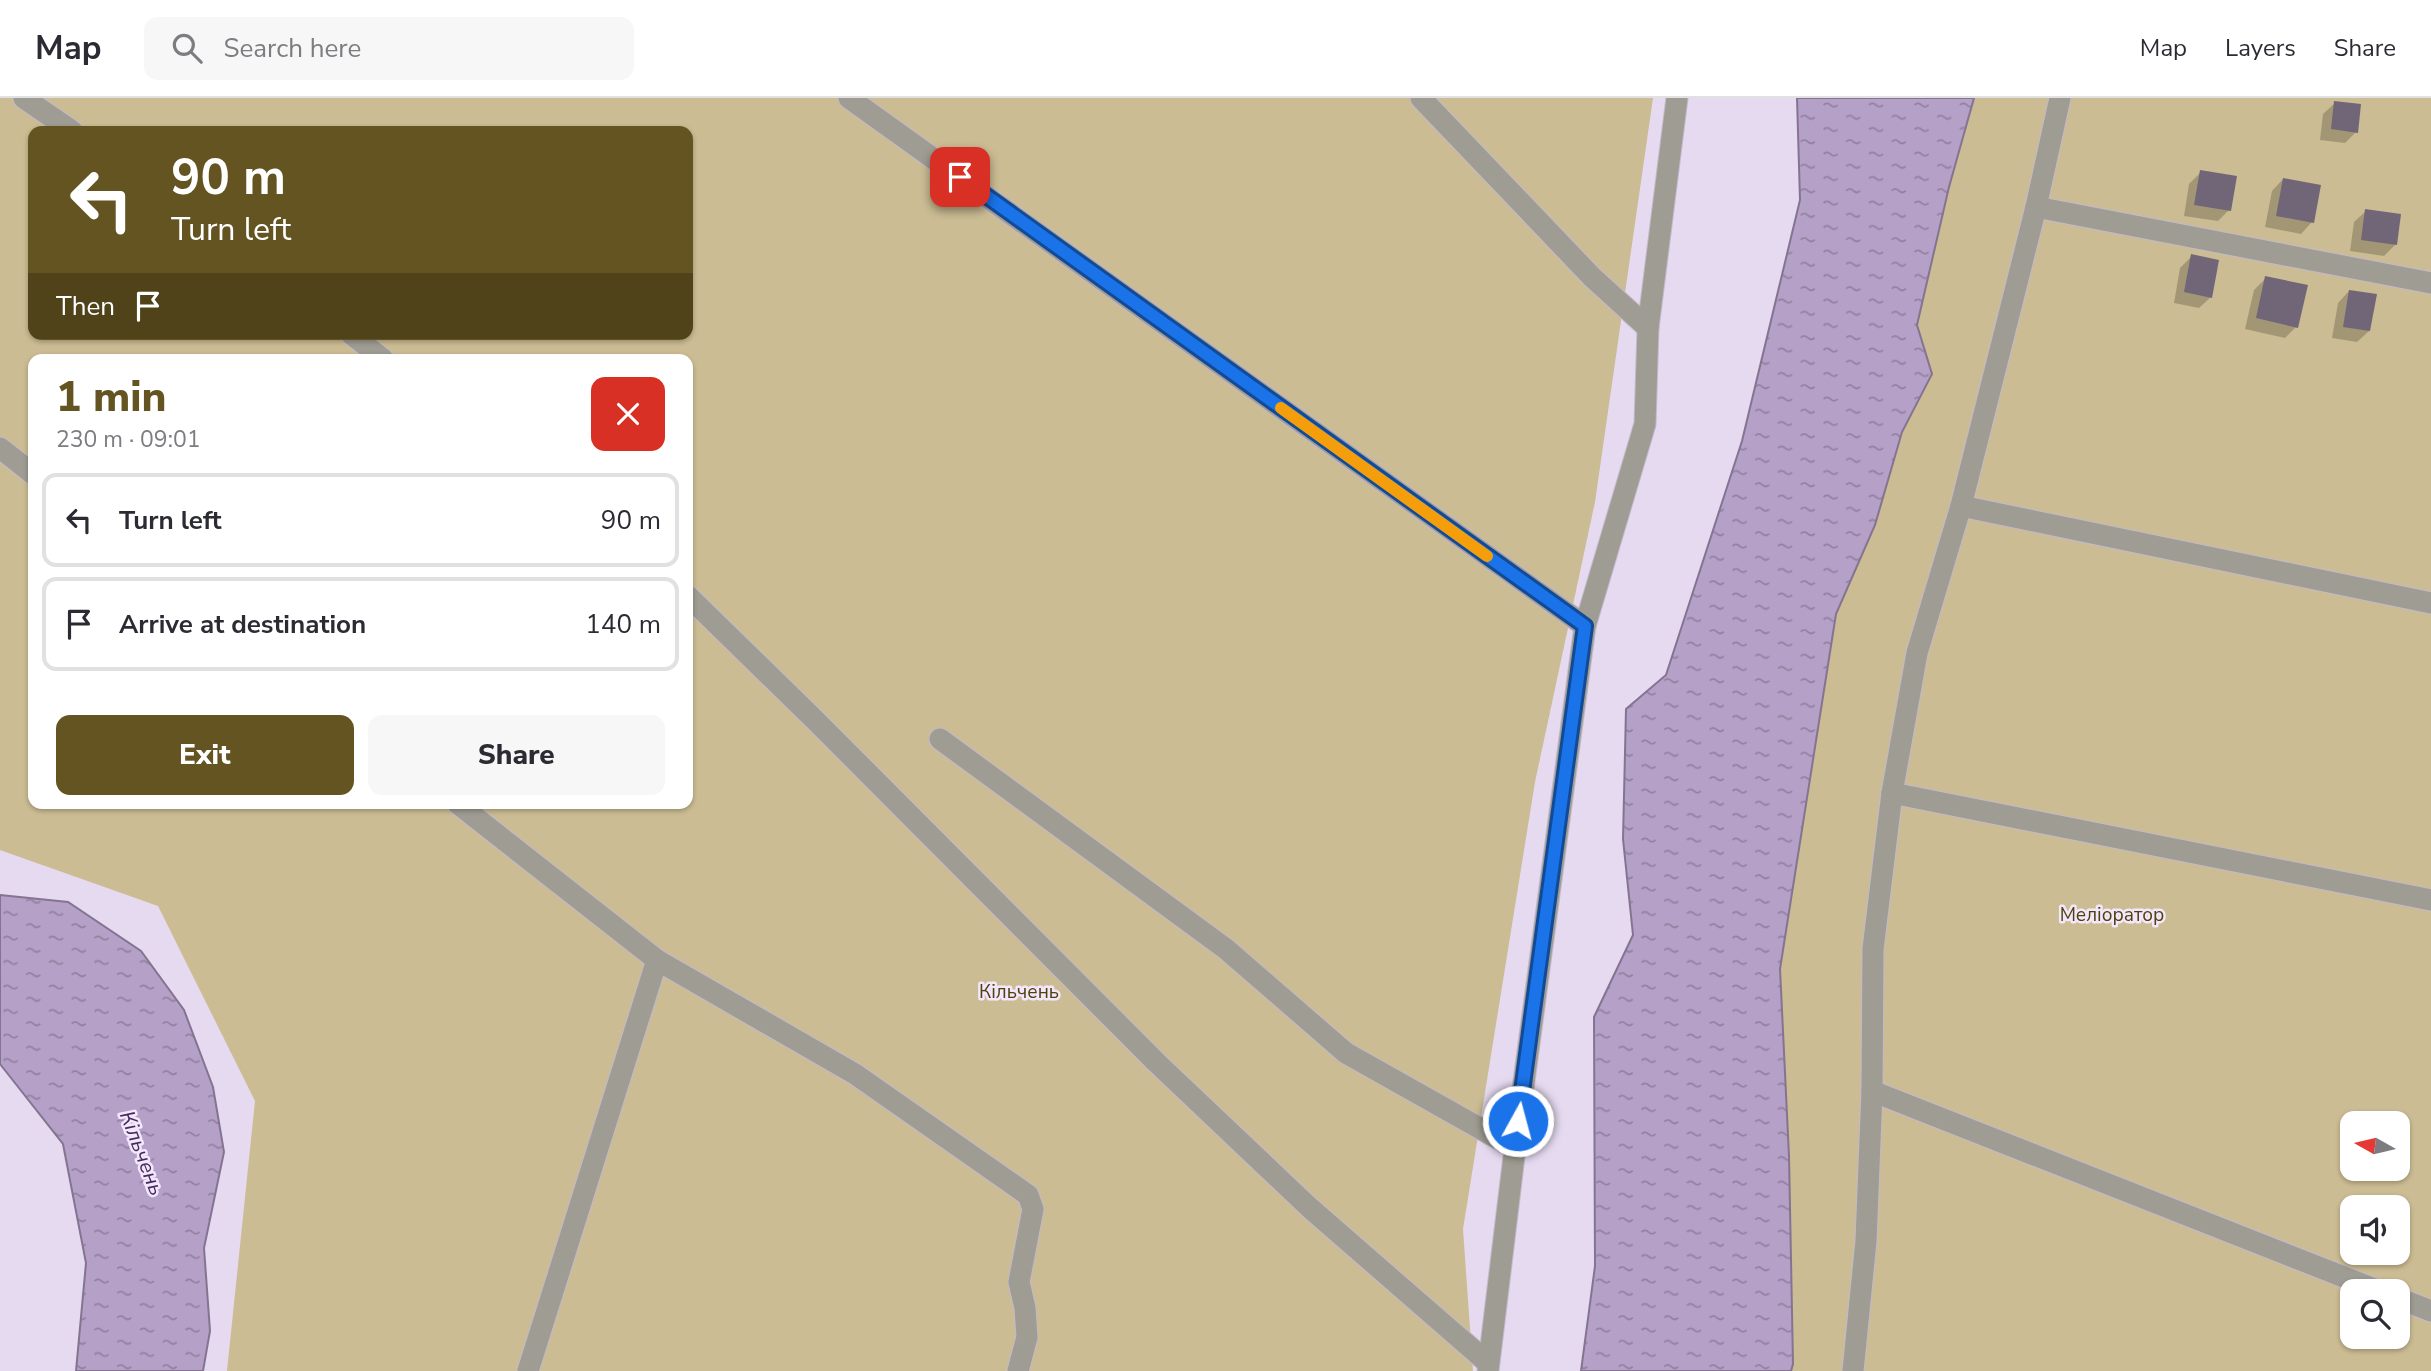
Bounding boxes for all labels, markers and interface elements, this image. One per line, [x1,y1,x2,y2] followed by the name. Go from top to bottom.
[144,17,634,80] search box
[35,26,102,71] text: Map
[168,29,206,67] icon: search
[224,31,361,66] text: Search here
[2140,32,2187,64] text: Map
[2225,32,2296,64] text: Layers
[2334,32,2396,64] text: Share
[171,144,286,211] text: 90 m
[930,147,990,207] pin
[56,154,147,245] icon: left
[941,158,979,196] icon: arrive
[171,208,291,251] text: Turn left
[129,287,167,325] icon: arrive
[56,289,115,324] text: Then
[56,369,166,426] text: 1 min
[591,377,665,451] button: close
[56,424,201,455] text: 230 m · 09:01
[60,501,98,539] icon: left
[119,503,222,538] text: Turn left
[601,503,661,538] text: 90 m
[60,605,98,643] icon: arrive
[119,607,366,642] text: Arrive at destination
[585,607,661,642] text: 140 m
[56,715,354,795] button: Exit
[368,715,665,795] button: Share
[2060,902,2164,928] park label: Меліоратор
[979,979,1059,1005] park label: Кільчень
[1481,1084,1555,1158] position arrow
[113,1107,171,1199] water label: Кільчень
[2340,1111,2410,1181] north arrow
[2340,1111,2410,1349] map controls
[2340,1195,2410,1265] button: sound
[2340,1279,2410,1349] button: search

